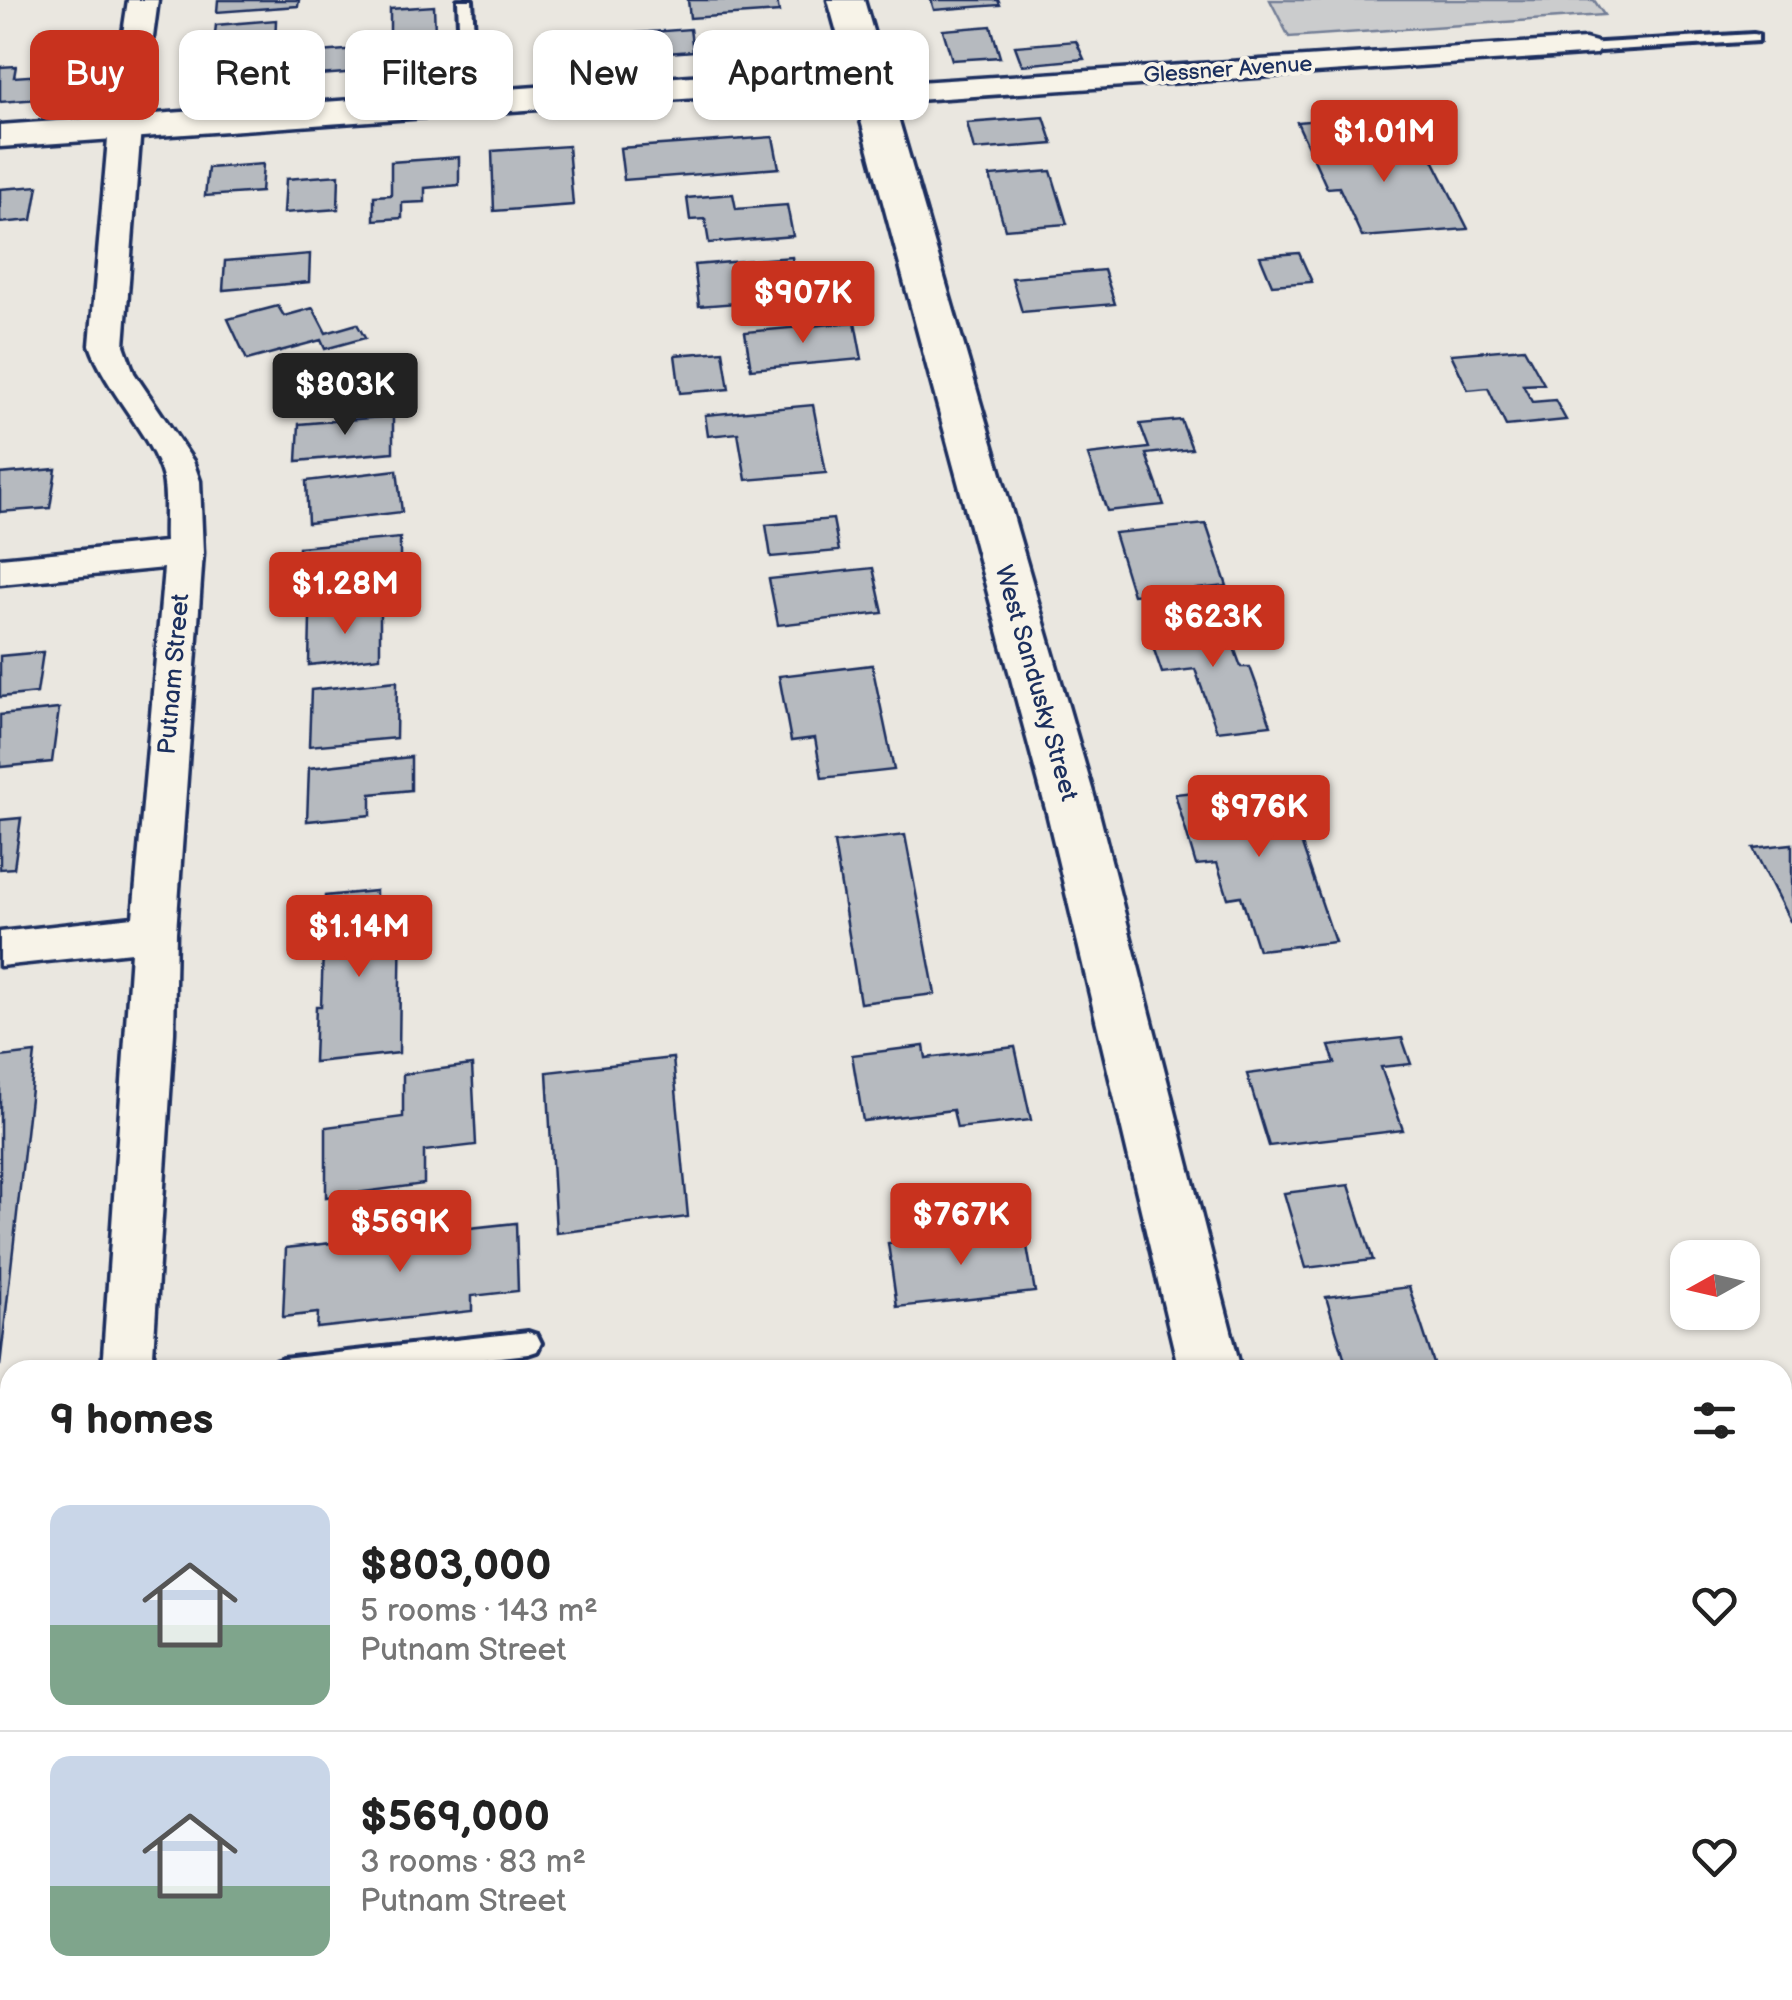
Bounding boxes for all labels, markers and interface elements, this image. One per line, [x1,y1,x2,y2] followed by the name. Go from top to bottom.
[30,30,159,120] chip: Buy
[179,30,325,120] chip: Rent
[345,30,513,120] chip: Filters
[533,30,673,120] chip: New
[693,30,929,120] chip: Apartment
[1143,51,1313,89] street label: Glessner Avenue
[1303,100,1465,185] pin: $1.01M
[1333,113,1435,152] text: $1.01M
[733,261,873,346] pin: $907K
[753,274,853,313] text: $907K
[275,353,415,438] pin: $803K
[295,366,395,405] text: $803K
[264,552,426,637] pin: $1.28M
[987,562,1085,805] street label: West Sandusky Street
[291,565,399,604] text: $1.28M
[1143,585,1283,670] pin: $623K
[152,592,196,756] street label: Putnam Street
[1163,598,1263,637] text: $623K
[1189,775,1329,860] pin: $976K
[1210,788,1308,827] text: $976K
[278,895,440,980] pin: $1.14M
[308,908,410,947] text: $1.14M
[891,1183,1031,1268] pin: $767K
[330,1190,470,1275] pin: $569K
[912,1196,1010,1235] text: $767K
[350,1203,450,1242] text: $569K
[1670,1240,1760,1330] north arrow
[1670,1240,1760,1330] map controls
[1687,1393,1742,1448] icon: filters
[50,1395,213,1446] text: 9 homes
[360,1541,551,1592] text: $803,000
[130,1545,250,1665] icon: home
[1687,1578,1742,1633] icon: heart
[360,1592,598,1631] text: 5 rooms · 143 m²
[360,1631,566,1670] text: Putnam Street
[360,1792,550,1843] text: $569,000
[130,1796,250,1916] icon: home
[1687,1829,1742,1884] icon: heart
[360,1843,586,1882] text: 3 rooms · 83 m²
[360,1882,566,1921] text: Putnam Street

